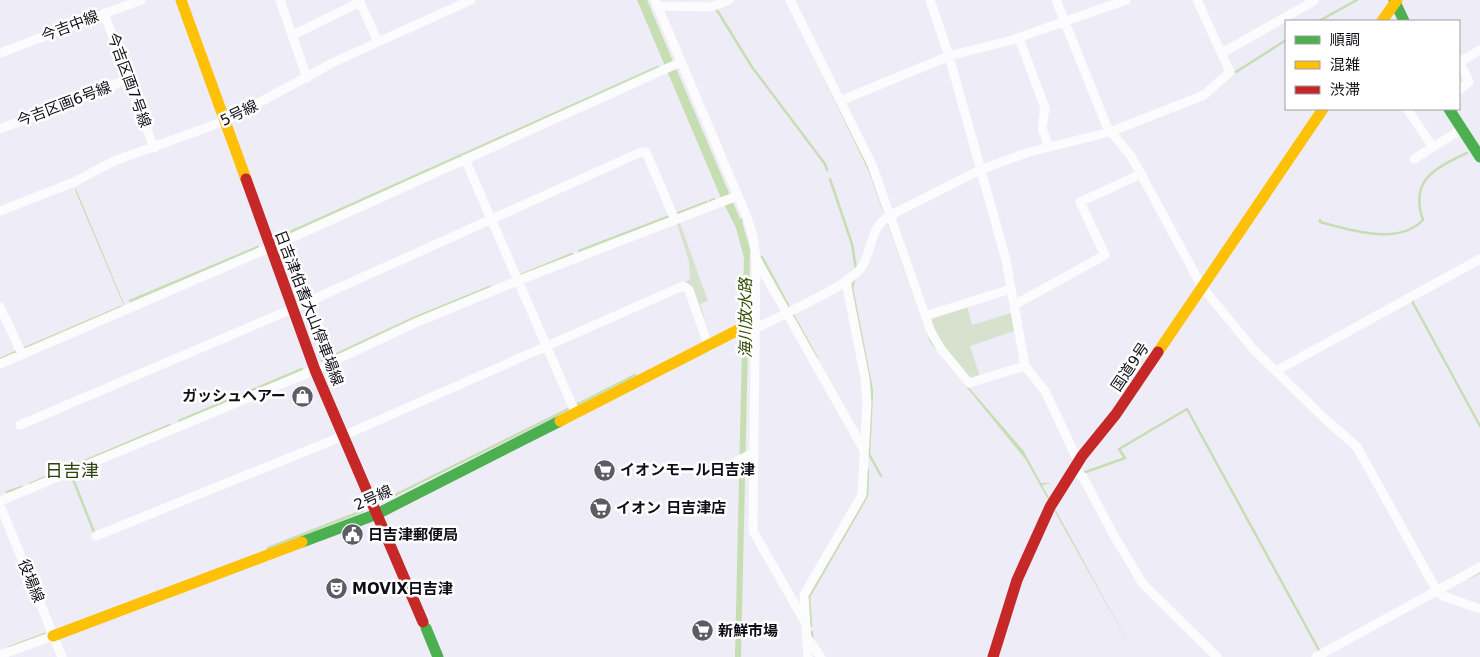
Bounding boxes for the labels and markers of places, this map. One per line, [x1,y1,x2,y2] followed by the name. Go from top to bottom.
[290,384,314,408] shop icon: ガッシュヘアー
[182,387,286,405] place label: ガッシュヘアー
[592,458,616,482] supermarket icon: イオンモール日吉津
[620,461,755,479] place label: イオンモール日吉津
[588,496,612,520] supermarket icon: イオン 日吉津店
[616,499,726,517] place label: イオン 日吉津店
[340,523,364,547] public building icon: 日吉津郵便局
[368,526,458,544] place label: 日吉津郵便局
[324,577,348,601] theatre icon: MOVIX日吉津
[352,580,453,598] place label: MOVIX日吉津
[690,619,714,643] supermarket icon: 新鮮市場
[718,622,778,640] place label: 新鮮市場

